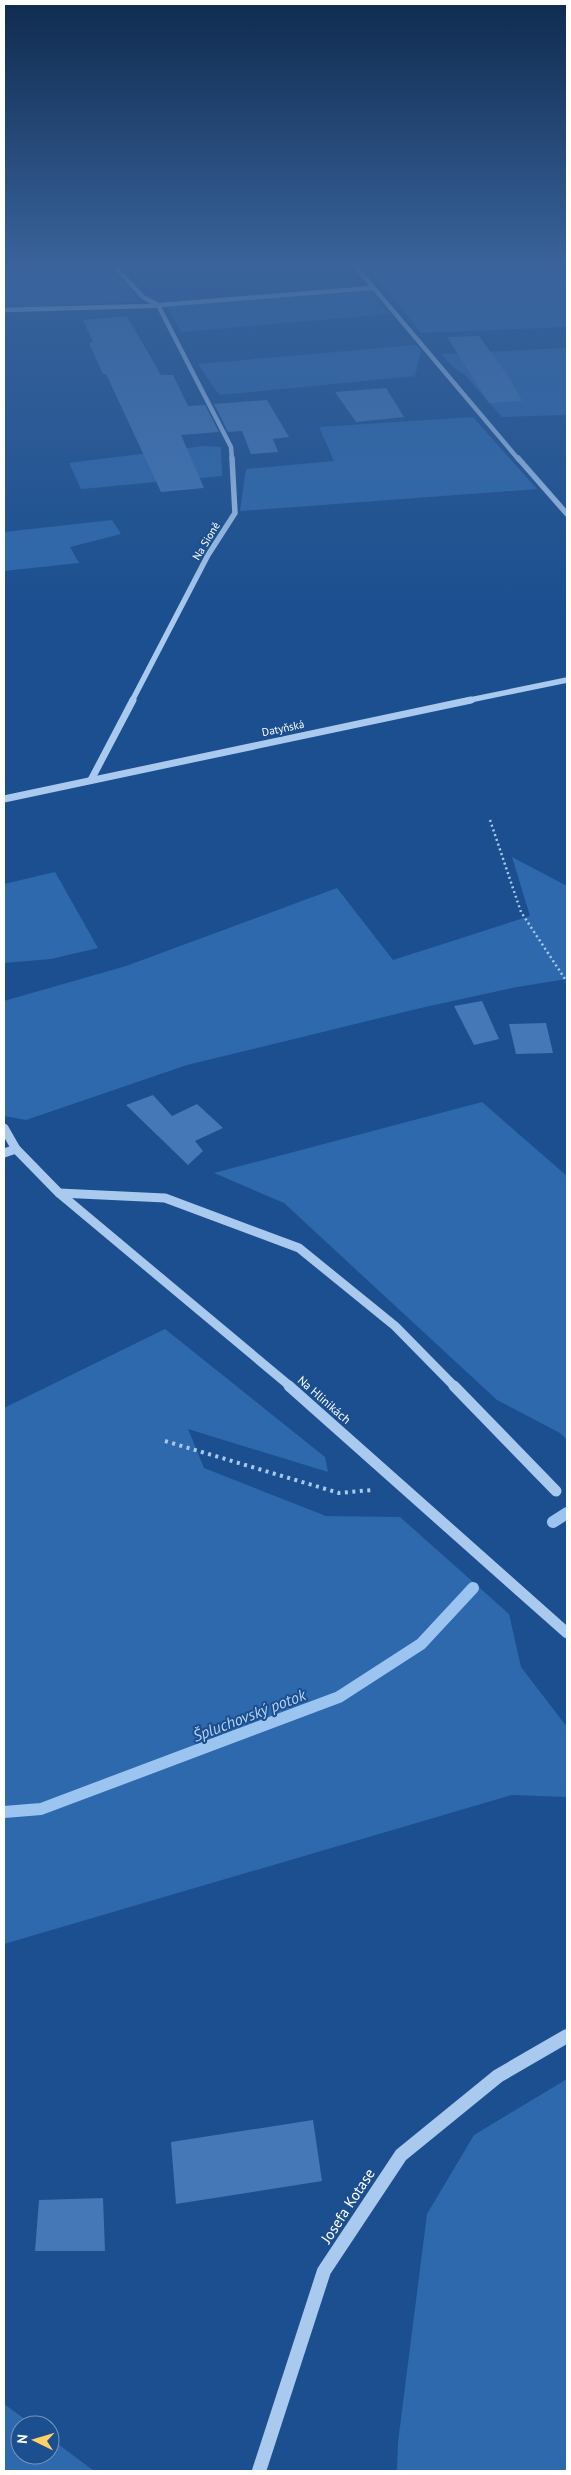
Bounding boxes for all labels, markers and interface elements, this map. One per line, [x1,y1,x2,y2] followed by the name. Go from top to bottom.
[189,519,223,563] street label: Na Sioně
[261,717,305,739] street label: Datyňská
[295,1372,354,1427] street label: Na Hlinikách
[190,1684,309,1746] water label: Špluchovský potok
[316,2165,379,2248] street label: Josefa Kotase
[10,2415,60,2465] north arrow
[13,2433,31,2444] text: N

